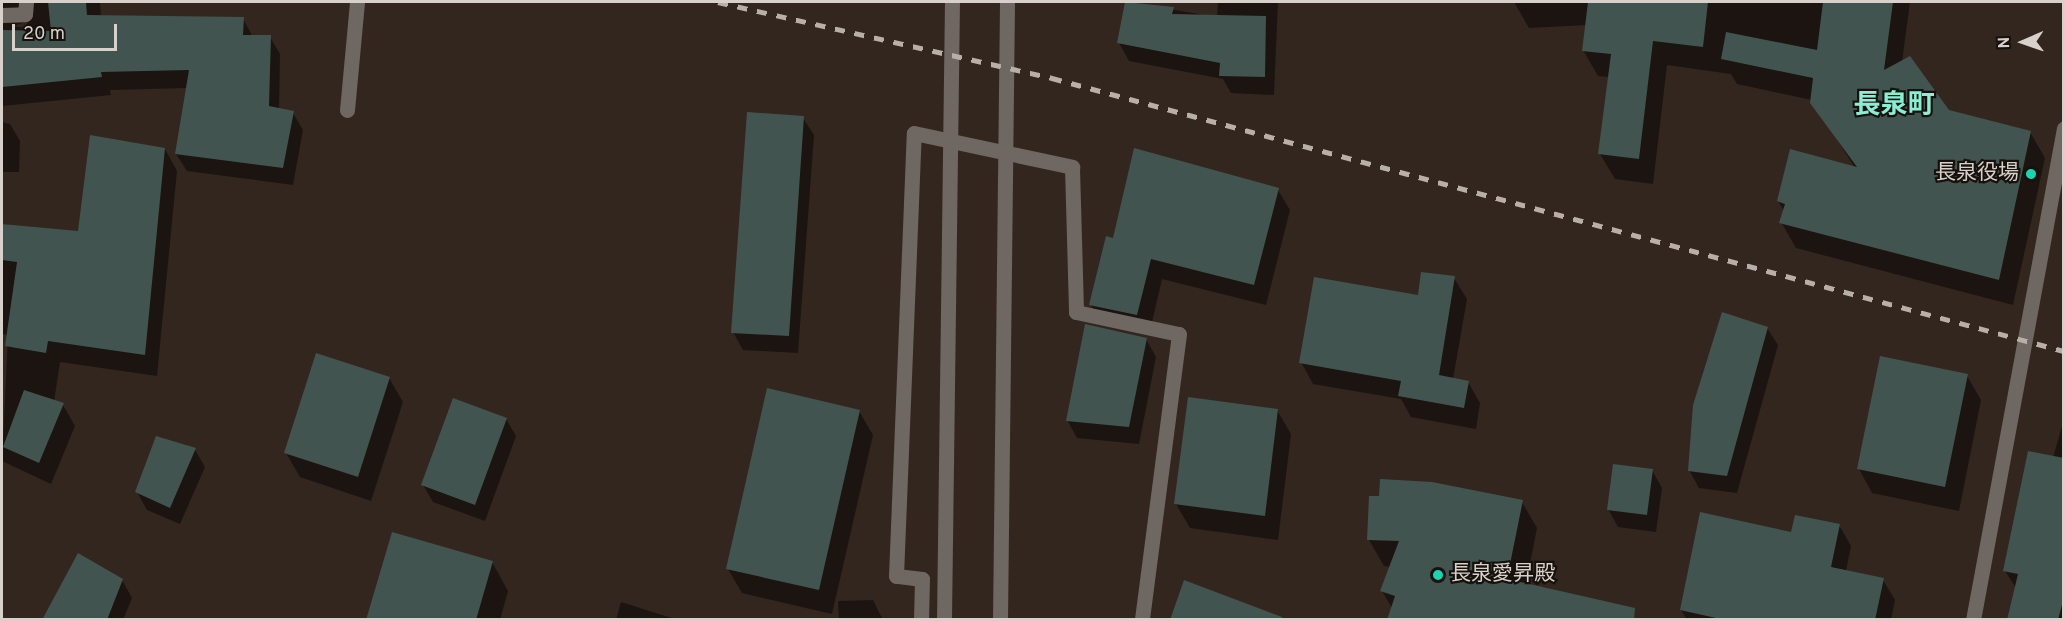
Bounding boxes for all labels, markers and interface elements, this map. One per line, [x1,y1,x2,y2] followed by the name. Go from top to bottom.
[15,12,120,50] scale bar
[1993,12,2053,72] north arrow
[23,23,65,46] text: 20 m
[1995,37,2015,49] text: N
[1854,91,1934,123] district label: 長泉町
[1935,161,2019,187] place label: 長泉役場
[2024,167,2038,181] marker: 長泉役場
[1450,562,1555,588] place label: 長泉愛昇殿
[1431,568,1445,582] marker: 長泉愛昇殿

